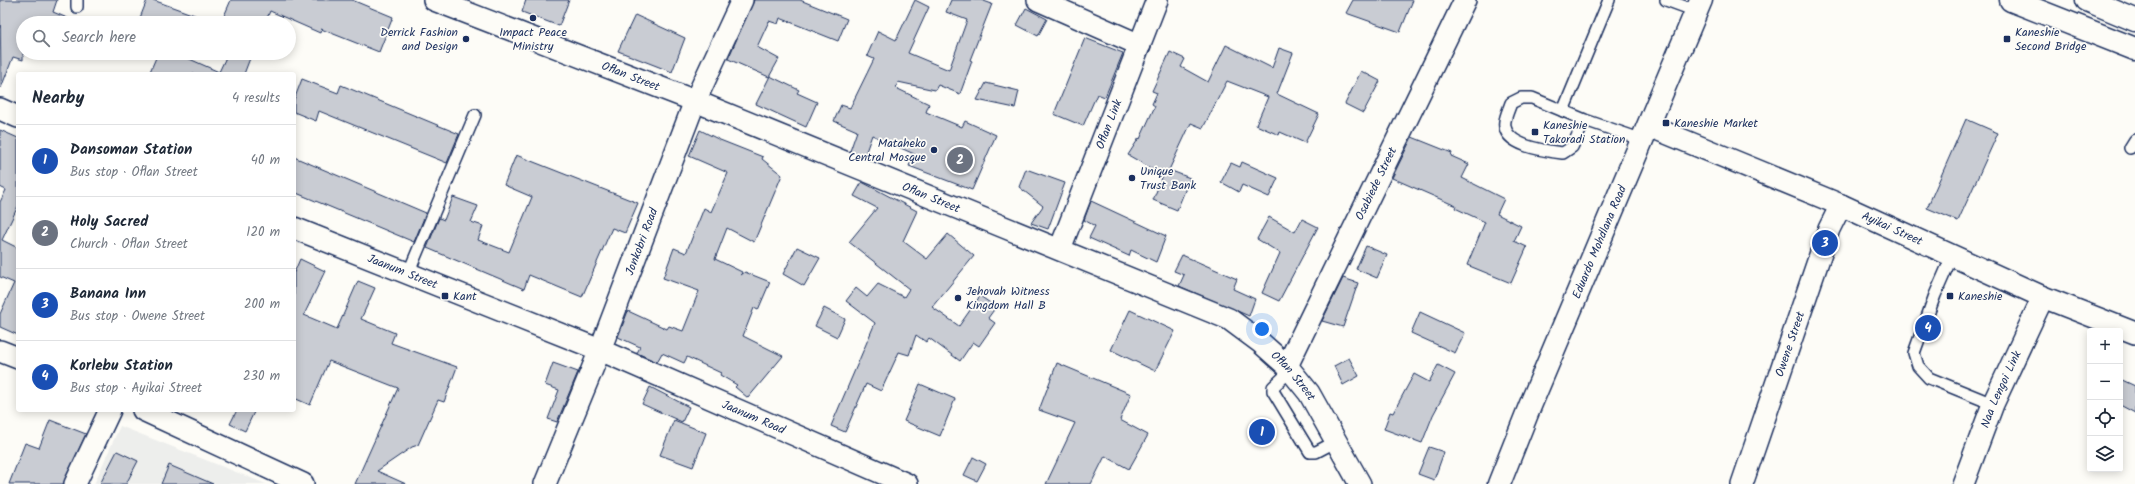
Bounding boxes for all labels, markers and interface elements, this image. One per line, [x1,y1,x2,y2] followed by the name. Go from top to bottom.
[528,13,538,23] marker: Impact Peace Ministry
[16,16,296,60] search box
[380,23,458,56] place label: Derrick Fashion and Design
[499,23,567,56] place label: Impact Peace Ministry
[2015,23,2087,56] place label: Kaneshie Second Bridge
[62,26,136,50] text: Search here
[30,27,52,49] icon: search
[461,34,471,44] marker: Derrick Fashion and Design
[2002,34,2012,44] marker: Kaneshie Second Bridge
[599,56,663,96] street label: Oflan Street
[32,85,84,112] text: Nearby
[232,88,280,109] text: 4 results
[1090,96,1127,152] street label: Oflan Link
[1674,114,1758,133] place label: Kaneshie Market
[1543,116,1625,149] place label: Kaneshie Takoradi Station
[1661,118,1671,128] marker: Kaneshie Market
[1530,127,1540,137] marker: Kaneshie Takoradi Station
[848,134,927,167] place label: Mataheko Central Mosque
[70,138,192,162] text: Dansoman Station
[1350,143,1402,223] street label: Osabiede Street
[929,145,939,155] marker: Mataheko Central Mosque
[947,145,973,175] pin: 2
[43,150,47,171] text: 1
[251,150,280,171] text: 40 m
[70,162,198,183] text: Bus stop · Oflan Street
[1140,162,1196,195] place label: Unique Trust Bank
[1127,173,1137,183] marker: Unique Trust Bank
[899,177,963,218] street label: Oflan Street
[1567,181,1632,302] street label: Eduardo Mohdlana Road
[620,204,663,278] street label: Jonkobri Road
[1859,206,1926,251] street label: Ayikai Street
[70,210,148,234] text: Holy Sacred
[41,222,49,243] text: 2
[246,222,280,243] text: 120 m
[1812,228,1838,258] pin: 3
[70,234,188,255] text: Church · Oflan Street
[365,249,441,294] street label: Jaanum Street
[70,282,146,306] text: Banana Inn
[966,282,1050,315] place label: Jehovah Witness Kingdom Hall B
[453,287,477,306] place label: Kant
[1958,287,2003,306] place label: Kaneshie
[440,291,450,301] marker: Kant
[1945,291,1955,301] marker: Kaneshie
[953,293,963,303] marker: Jehovah Witness Kingdom Hall B
[41,294,49,315] text: 3
[244,294,280,315] text: 200 m
[70,306,205,327] text: Bus stop · Owene Street
[1770,308,1810,379] street label: Owene Street
[1915,313,1941,343] pin: 4
[1252,319,1272,339] your location
[2087,328,2123,472] map controls
[2087,328,2123,364] button: +
[1266,346,1321,404] street label: Oflan Street
[1975,347,2026,431] street label: Naa Lengoi Link
[70,354,173,378] text: Korlebu Station
[2087,364,2123,400] button: −
[41,366,49,387] text: 4
[243,366,280,387] text: 230 m
[70,378,202,399] text: Bus stop · Ayikai Street
[719,395,789,440] street label: Jaanum Road
[2087,400,2123,436] button: locate
[1249,417,1275,447] pin: 1
[2087,436,2123,472] button: layers

